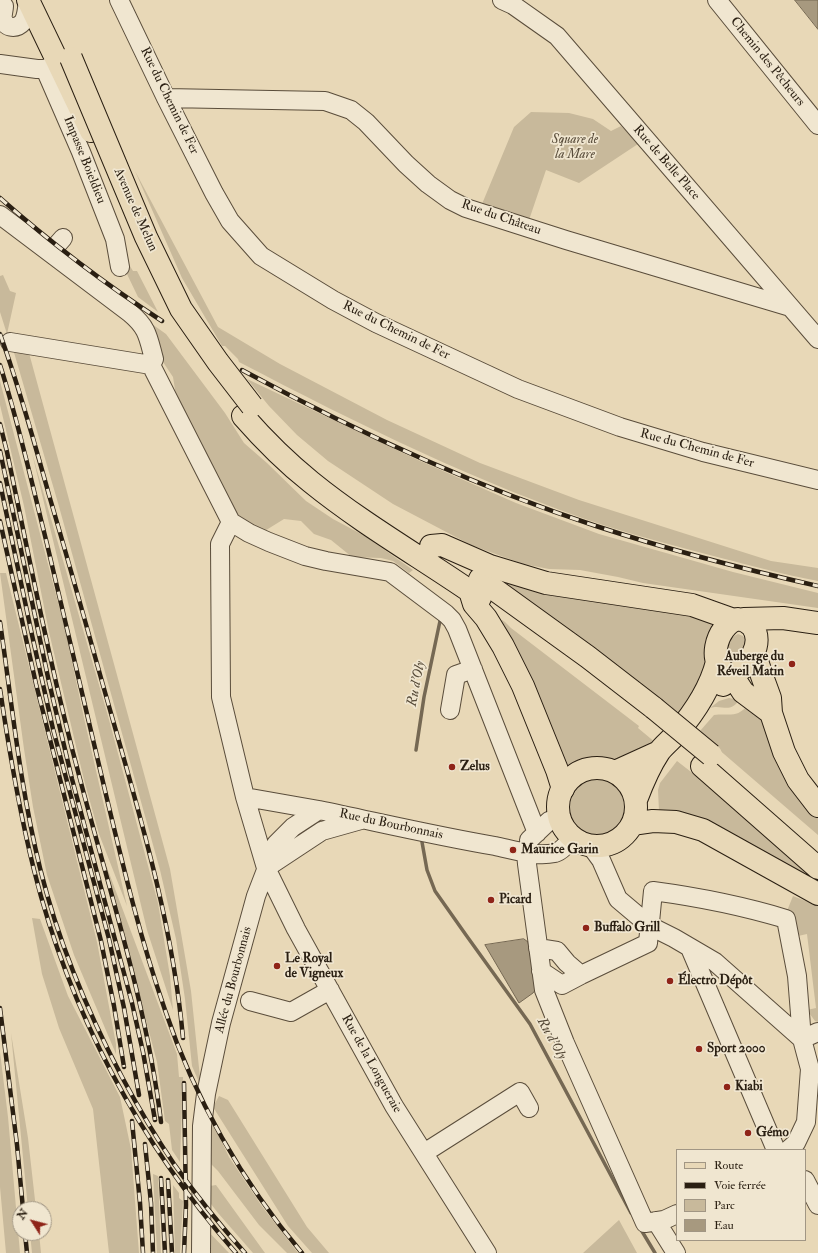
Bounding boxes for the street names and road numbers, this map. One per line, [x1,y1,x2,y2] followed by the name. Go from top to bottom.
[726,14,808,110] street label: Chemin des Pêcheurs
[136,45,202,157] street label: Rue du Chemin de Fer
[59,114,109,206] street label: Impasse Boieldieu
[629,122,703,204] street label: Rue de Belle Place
[110,166,160,254] street label: Avenue de Melun
[459,197,543,239] street label: Rue du Château
[340,298,452,364] street label: Rue du Chemin de Fer
[638,426,756,472] street label: Rue du Chemin de Fer
[338,806,444,844] street label: Rue du Bourbonnais
[212,925,256,1035] street label: Allée du Bourbonnais
[337,1012,405,1116] street label: Rue de la Longueraie

